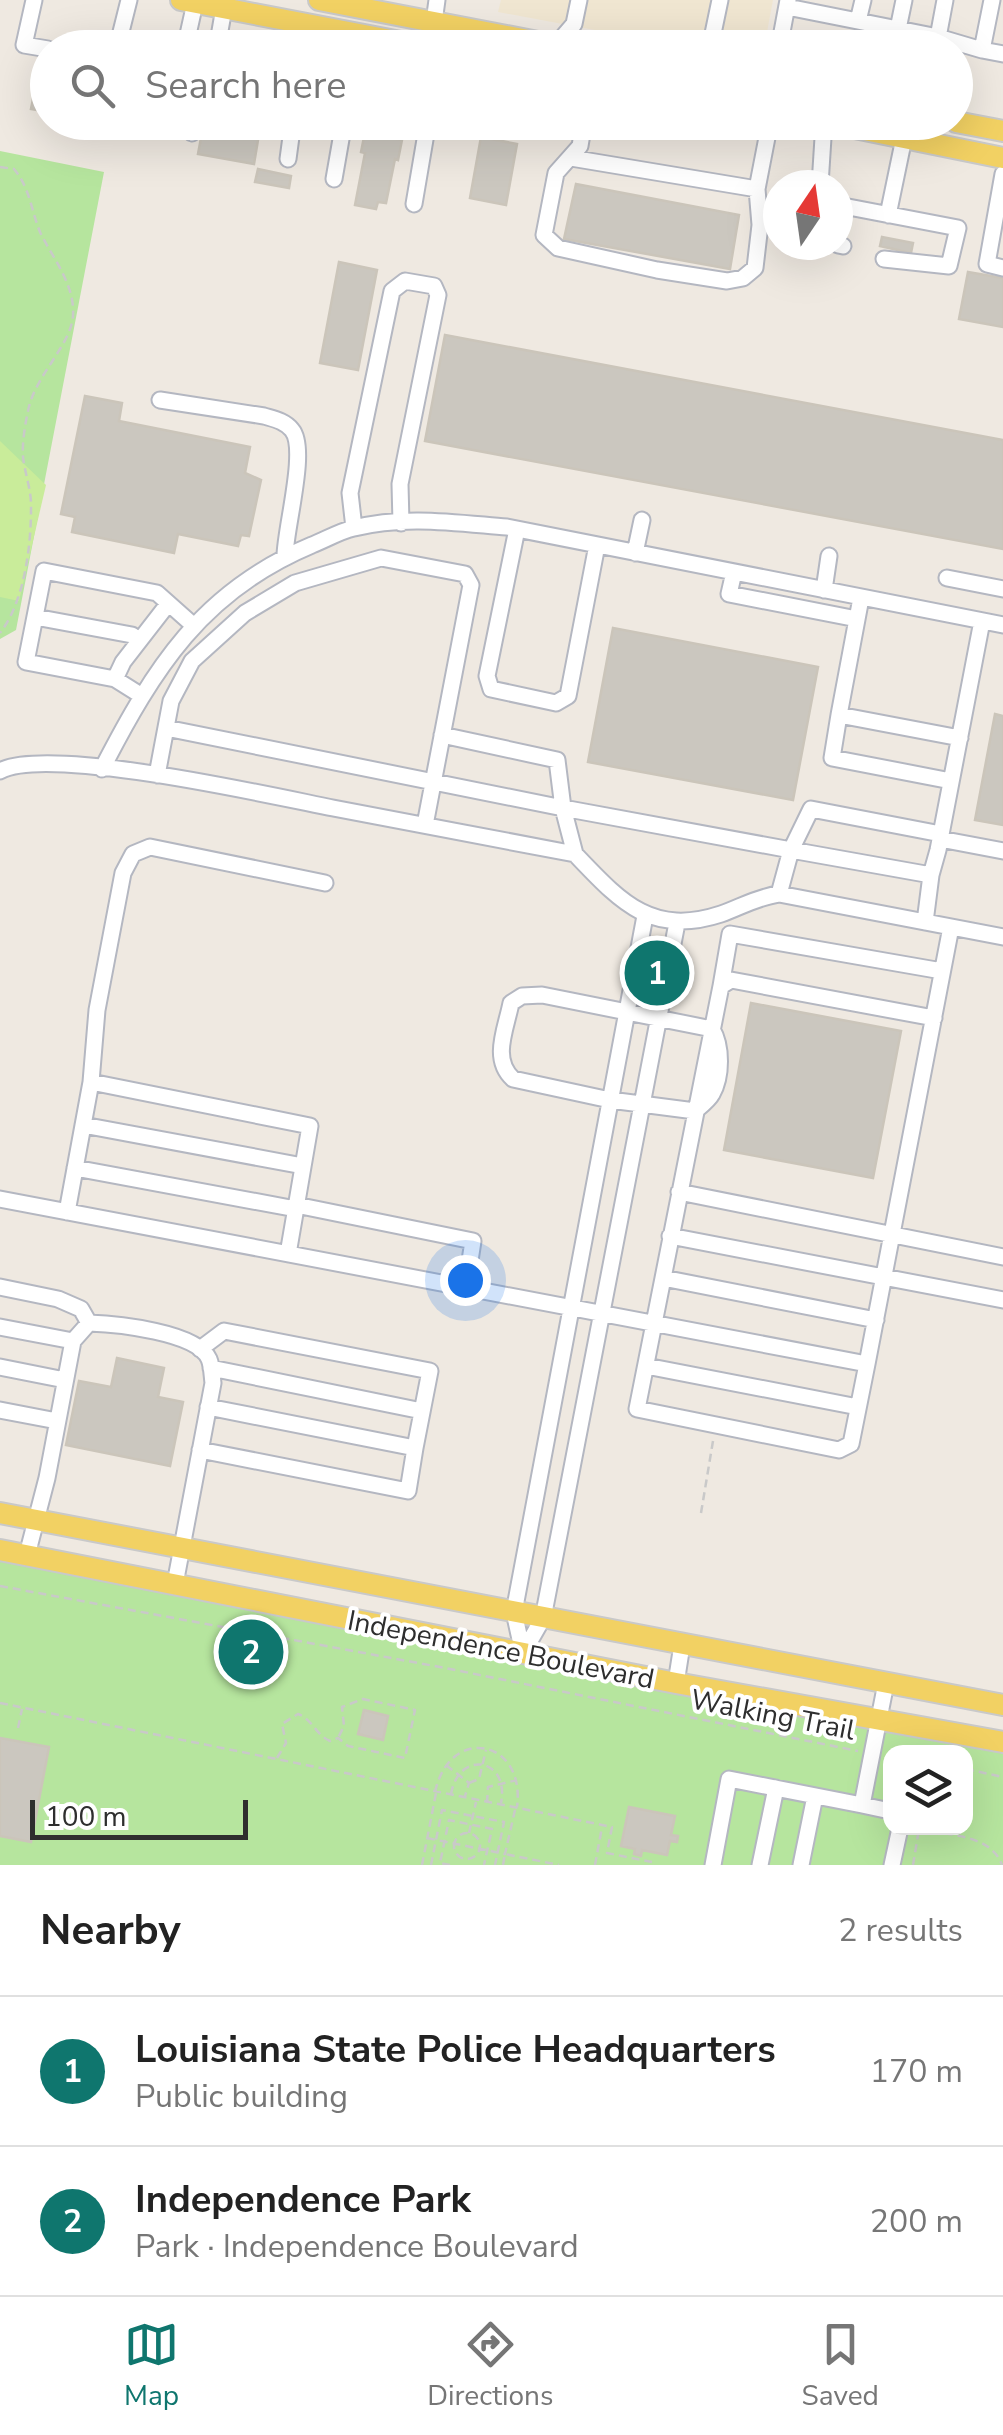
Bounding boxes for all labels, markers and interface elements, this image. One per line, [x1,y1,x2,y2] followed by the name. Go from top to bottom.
[30,30,973,140] search box
[65,58,120,113] icon: search
[145,60,346,111] text: Search here
[763,170,853,260] north arrow
[624,936,690,1010] pin: 1
[440,1255,491,1306] your location
[344,1602,657,1698] street label: Independence Boulevard
[218,1614,284,1690] pin: 2
[687,1680,859,1750] street label: Walking Trail
[883,1745,973,1835] map controls
[883,1745,973,1835] button: layers
[30,1795,248,1840] scale bar
[45,1798,127,1836] text: 100 m
[40,1902,181,1959] text: Nearby
[838,1909,963,1952] text: 2 results
[135,2024,776,2075] text: Louisiana State Police Headquarters
[63,2050,82,2093] text: 1
[870,2050,963,2093] text: 170 m
[135,2075,348,2118] text: Public building
[135,2174,471,2225] text: Independence Park
[63,2200,82,2243] text: 2
[870,2200,963,2243] text: 200 m
[135,2225,579,2268] text: Park · Independence Boulevard
[124,2317,179,2415] tab: Map
[427,2317,553,2415] tab: Directions
[802,2317,879,2415] tab: Saved

